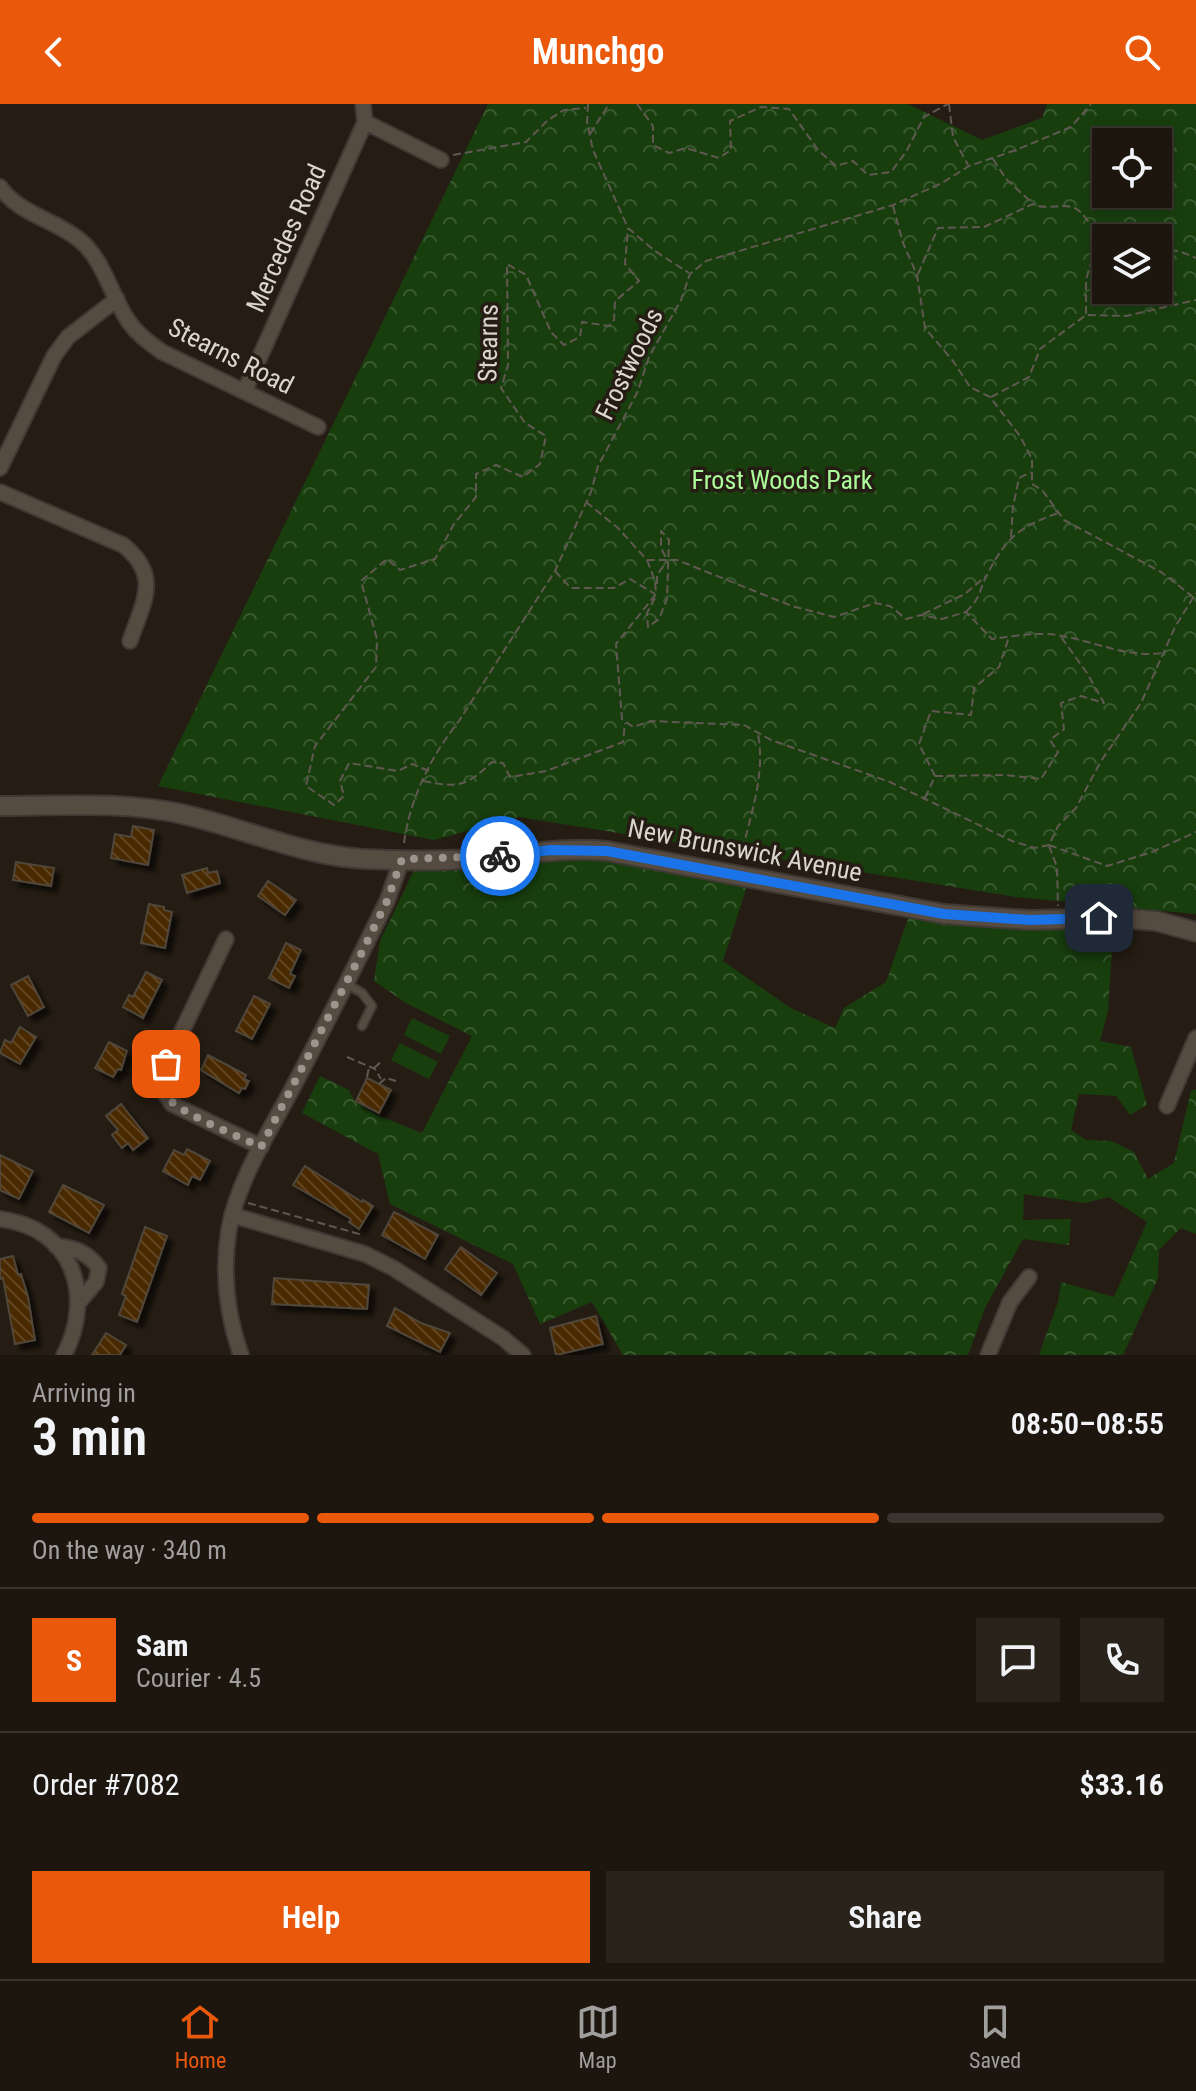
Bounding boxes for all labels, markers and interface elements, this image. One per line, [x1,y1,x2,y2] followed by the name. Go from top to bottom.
[32,30,76,74] icon: back
[1120,30,1164,74] icon: search
[532,31,664,73] text: Munchgo
[1092,128,1172,304] map controls
[1092,128,1172,208] button: locate
[240,159,332,317] street label: Mercedes Road
[1092,224,1172,304] button: layers
[589,303,669,425] street label: Frostwoods
[472,304,504,382] street label: Stearns
[163,312,299,400] street label: Stearns Road
[691,465,873,495] park label: Frost Woods Park
[625,813,865,887] street label: New Brunswick Avenue
[460,816,540,896] courier
[478,834,522,878] icon: bike
[1065,884,1133,952] pin
[1077,896,1121,940] icon: home
[132,1030,200,1098] pin
[144,1042,188,1086] icon: bag
[32,1378,136,1408] text: Arriving in
[1011,1406,1164,1441] text: 08:50–08:55
[32,1407,147,1468] text: 3 min
[32,1535,227,1565] text: On the way · 340 m
[976,1618,1060,1702] button: chat
[1080,1618,1164,1702] button: phone
[136,1628,189,1663] text: Sam
[66,1643,82,1678] text: S
[136,1663,261,1693] text: Courier · 4.5
[32,1767,180,1802] text: Order #7082
[1079,1767,1164,1802] text: $33.16
[32,1871,590,1963] button: Help
[606,1871,1164,1963] button: Share
[175,2000,226,2073] tab: Home
[576,2000,620,2073] tab: Map
[969,2000,1021,2073] tab: Saved

